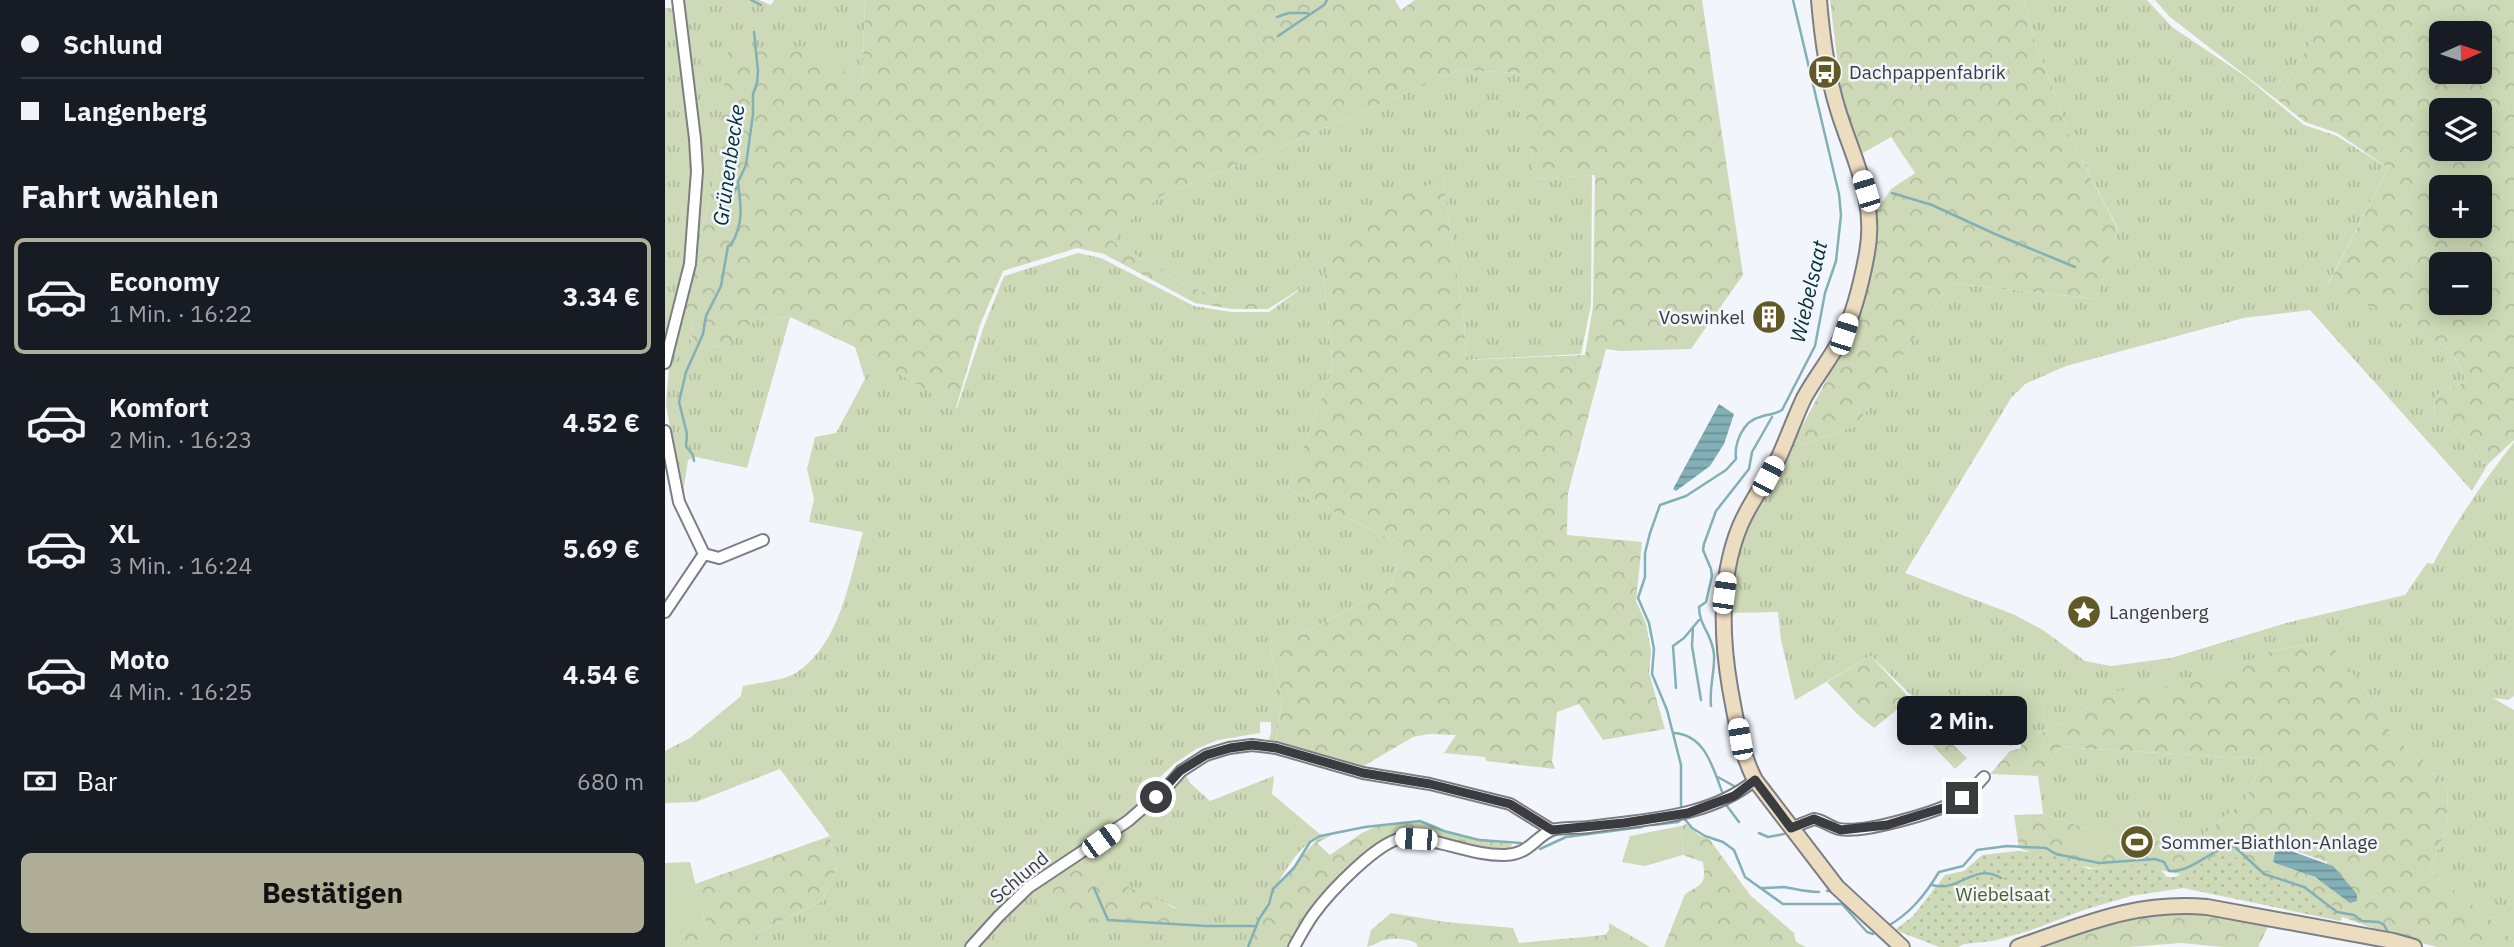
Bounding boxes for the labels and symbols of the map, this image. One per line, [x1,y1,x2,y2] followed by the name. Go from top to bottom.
[2429,21,2492,84] north arrow
[1806,53,1844,91] bus stop icon: Dachpappenfabrik
[1849,60,2006,84] place label: Dachpappenfabrik
[706,102,750,227] water label: Grünenbecke
[1850,168,1883,214] car
[1783,237,1834,345] water label: Wiebelsaat
[1750,298,1788,336] building icon: Voswinkel
[1659,305,1745,329] place label: Voswinkel
[1828,311,1861,357] car
[1749,453,1788,499] car
[1711,571,1738,615] car
[2065,593,2103,631] place icon: Langenberg
[2109,600,2209,624] place label: Langenberg
[1897,696,2027,746] callout: 2 Min.
[1727,716,1754,762] car
[1140,781,1172,813] route start
[1946,782,1978,814] route end
[1078,820,1125,862] car
[2118,823,2156,861] sports icon: Sommer-Biathlon-Anlage
[1395,827,1438,851] car
[2161,830,2378,854] place label: Sommer-Biathlon-Anlage
[985,846,1053,908] street label: Schlund
[1956,882,2050,906] park label: Wiebelsaat

